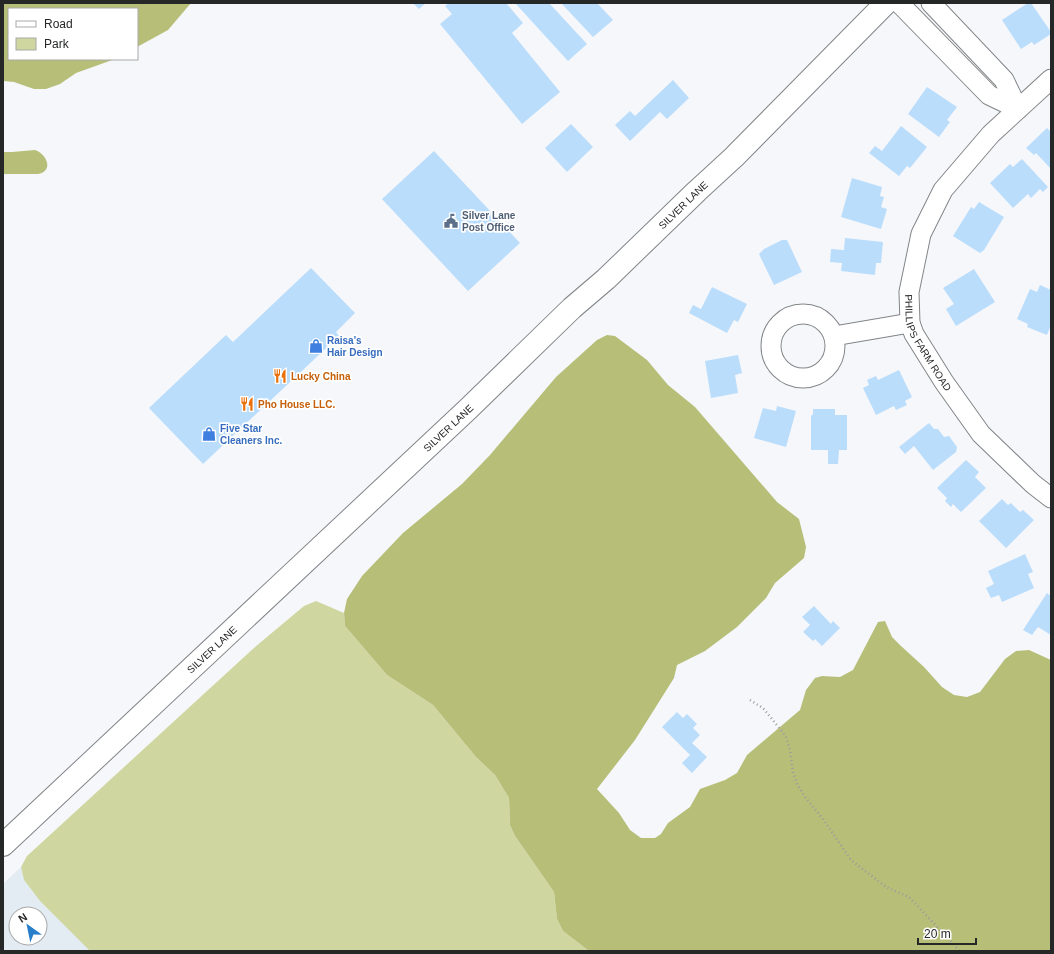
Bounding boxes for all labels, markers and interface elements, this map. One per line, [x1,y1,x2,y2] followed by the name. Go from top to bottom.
[8,8,138,60] legend
[44,17,73,31] text: Road
[44,37,70,51] text: Park
[656,178,710,231] street label: SILVER LANE
[462,210,516,233] place label: Silver Lane Post Office
[443,213,459,229] public building icon: Silver Lane Post Office
[904,294,954,393] street label: PHILLIPS FARM ROAD
[327,335,383,358] place label: Raisa's Hair Design
[308,338,324,354] shop icon: Raisa's Hair Design
[272,368,288,384] restaurant icon: Lucky China
[291,371,351,382] place label: Lucky China
[239,396,255,412] restaurant icon: Pho House LLC.
[258,399,335,410] place label: Pho House LLC.
[421,402,475,454] street label: SILVER LANE
[220,423,282,446] place label: Five Star Cleaners Inc.
[201,426,217,442] shop icon: Five Star Cleaners Inc.
[185,623,239,675] street label: SILVER LANE
[8,906,48,946] north arrow
[16,910,29,925] text: N
[918,920,976,946] scale bar
[924,927,951,941] text: 20 m

